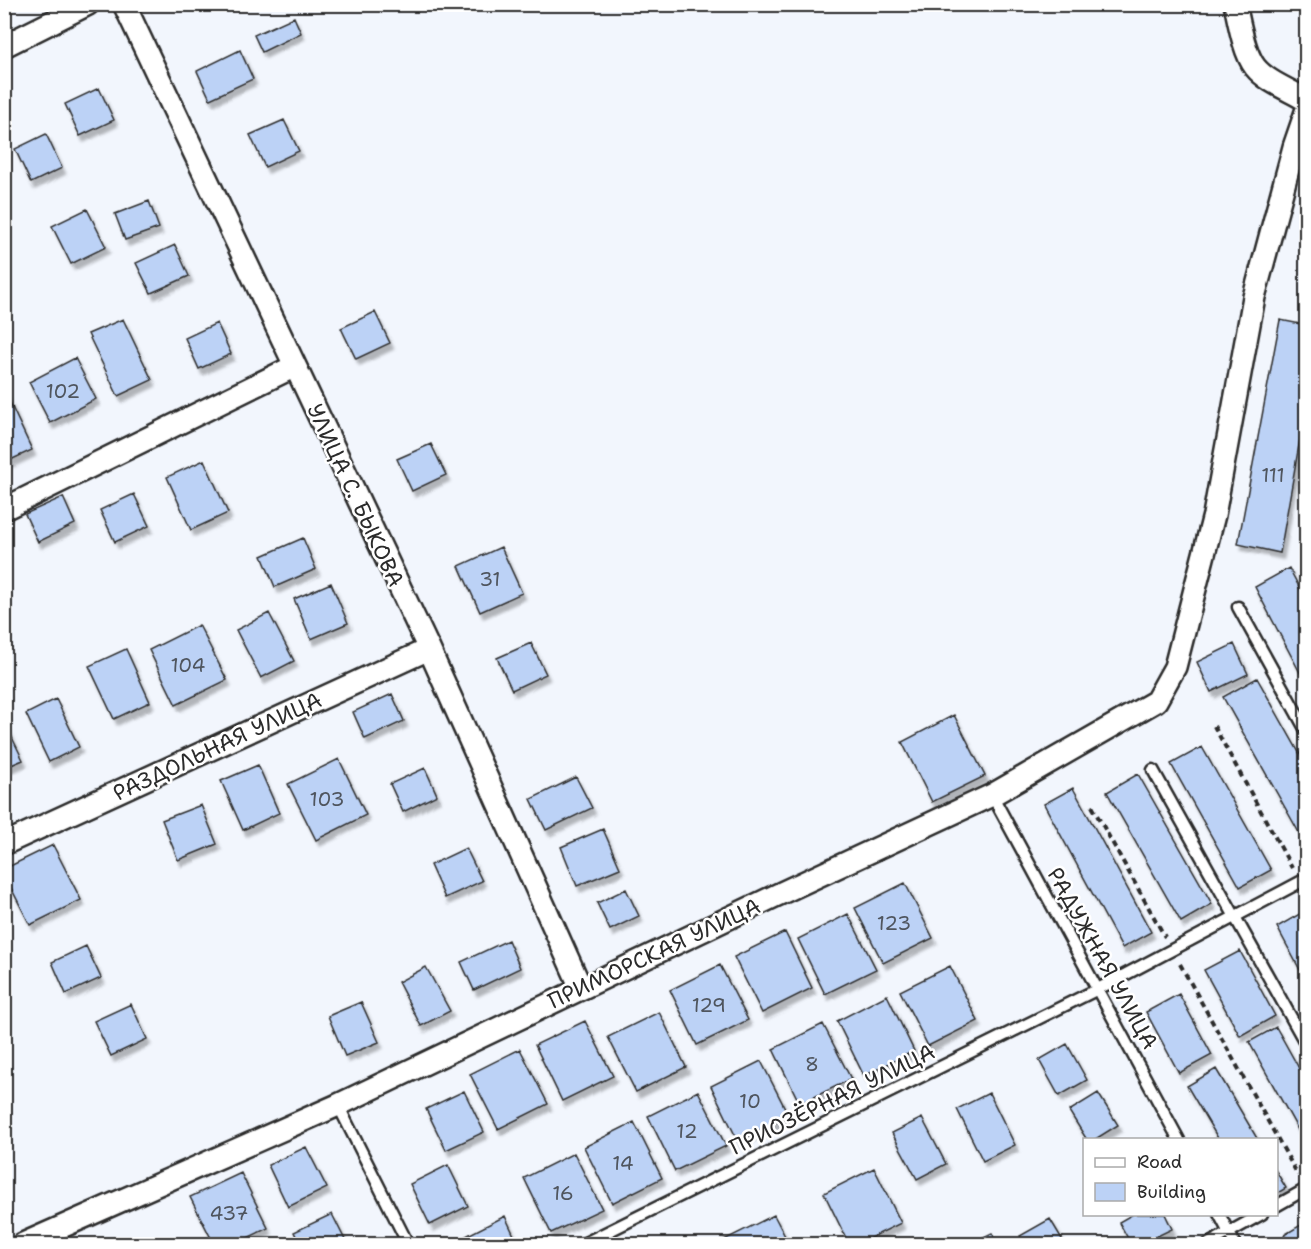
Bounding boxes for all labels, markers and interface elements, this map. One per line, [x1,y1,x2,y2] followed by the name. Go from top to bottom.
[46,378,80,404] house number: 102
[300,399,411,592] street label: УЛИЦА С. БЫКОВА
[1261,462,1285,488] house number: 111
[479,566,501,592] house number: 31
[170,652,206,678] house number: 104
[108,685,326,808] street label: РАЗДОЛЬНАЯ УЛИЦА
[310,786,344,812] house number: 103
[1041,862,1165,1054] street label: РАДУЖНАЯ УЛИЦА
[543,891,765,1015] street label: ПРИМОРСКАЯ УЛИЦА
[877,910,911,936] house number: 123
[692,992,726,1018] house number: 129
[725,1037,940,1162] street label: ПРИОЗЁРНАЯ УЛИЦА
[805,1051,819,1077] house number: 8
[739,1088,761,1114] house number: 10
[676,1118,698,1144] house number: 12
[1083,1138,1278,1216] legend
[612,1150,634,1176] house number: 14
[1137,1150,1182,1174] text: Road
[552,1180,574,1206] house number: 16
[1137,1180,1206,1204] text: Building
[210,1200,248,1226] house number: 437

